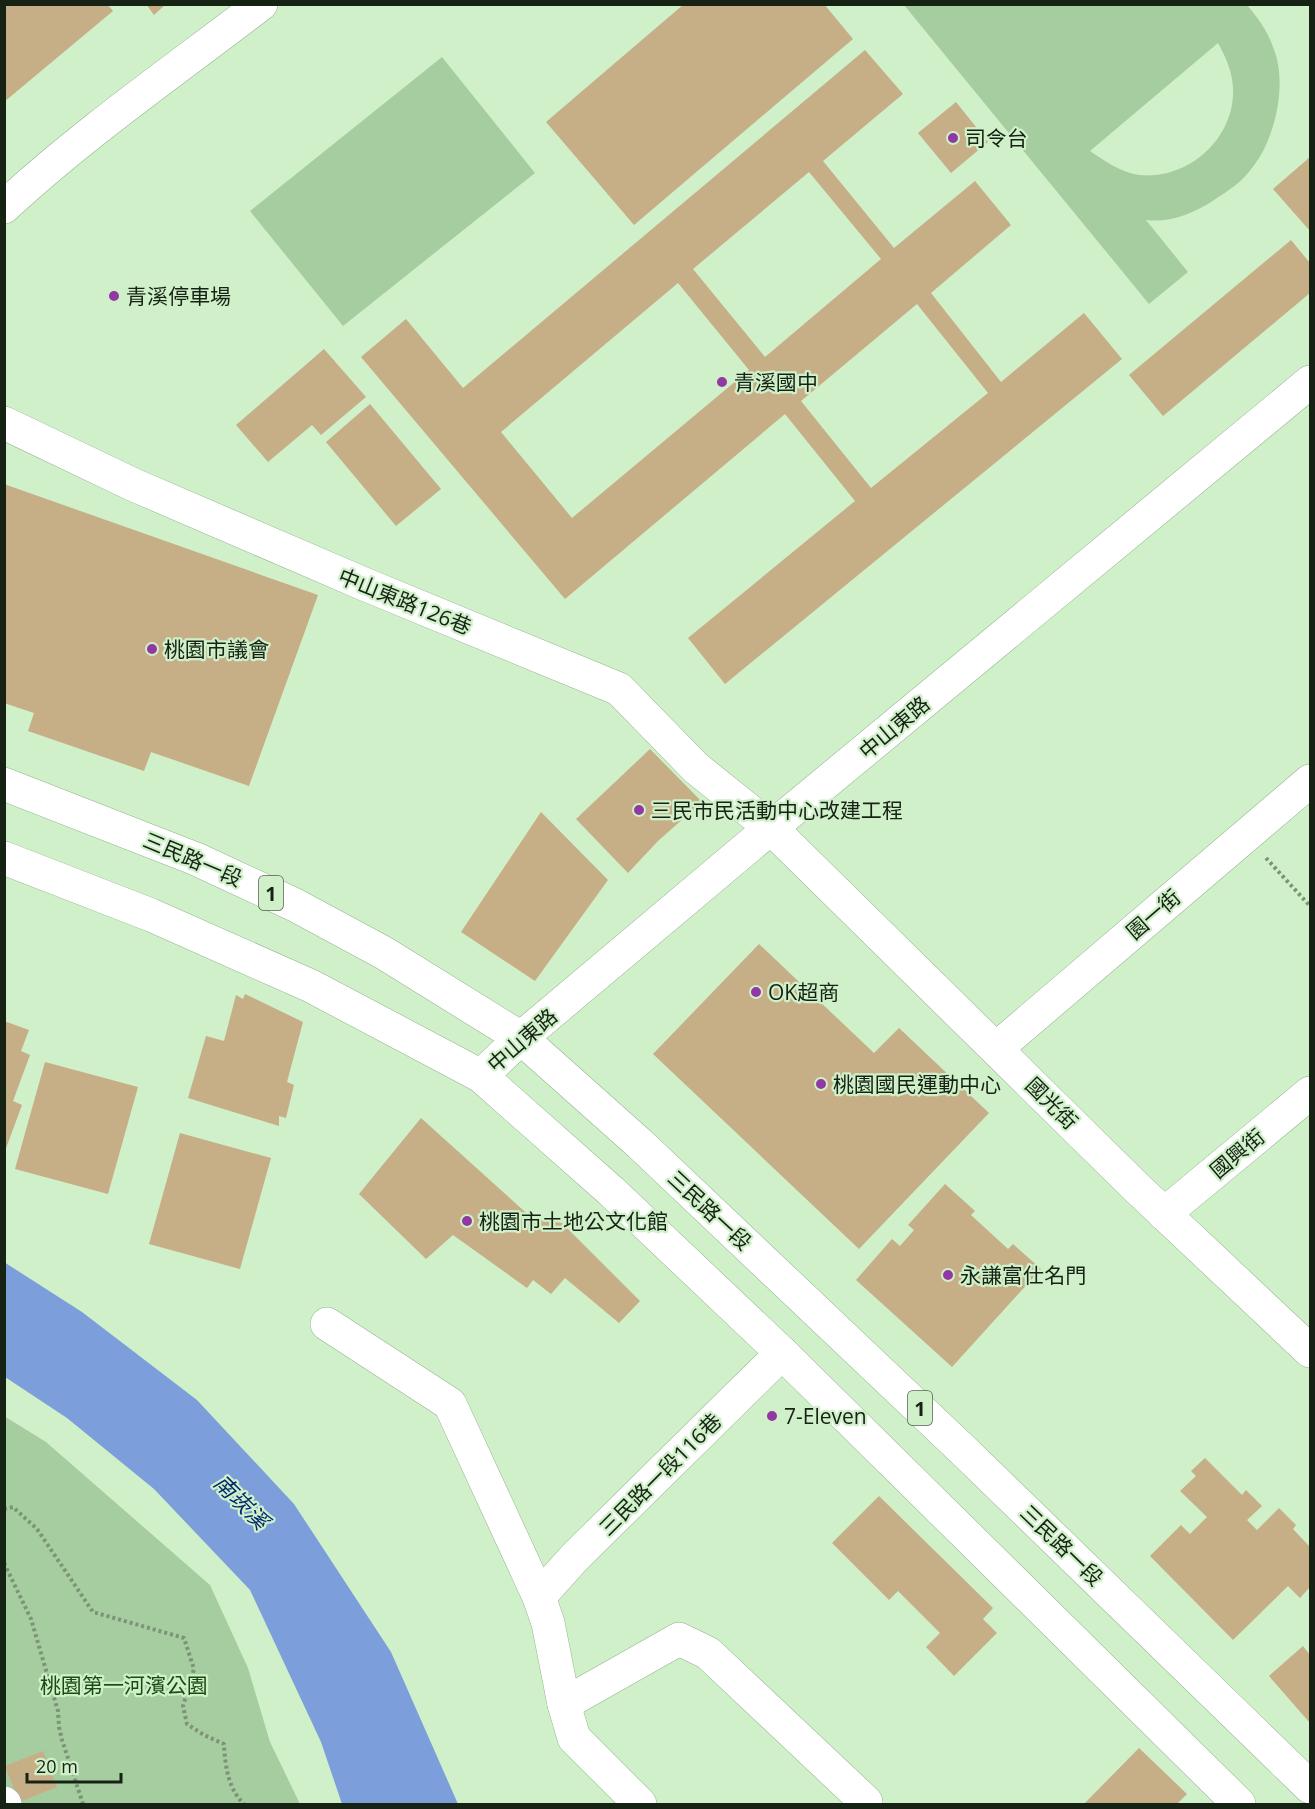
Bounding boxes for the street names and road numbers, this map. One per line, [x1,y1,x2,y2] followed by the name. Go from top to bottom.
[334,562,476,640] street label: 中山東路126巷
[853,689,935,765] street label: 中山東路
[139,826,247,892] street label: 三民路一段
[259,876,283,910] road number: 1
[1120,883,1186,945] street label: 園一街
[481,1002,563,1078] street label: 中山東路
[1020,1071,1084,1135] street label: 國光街
[1204,1122,1270,1184] street label: 國興街
[662,1164,758,1256] street label: 三民路一段
[908,1391,932,1425] road number: 1
[593,1407,727,1541] street label: 三民路一段116巷
[1015,1498,1109,1592] street label: 三民路一段

